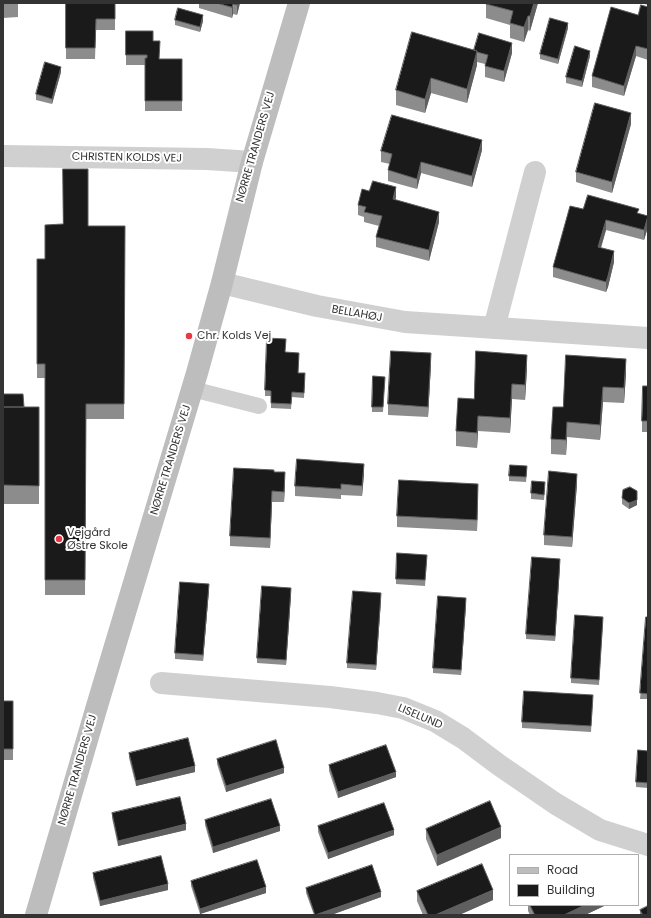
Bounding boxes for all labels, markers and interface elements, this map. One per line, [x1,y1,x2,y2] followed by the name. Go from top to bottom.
[234,90,278,204] street label: NØRRE TRANDERS VEJ
[72,150,182,166] street label: CHRISTEN KOLDS VEJ
[331,303,383,325] street label: BELLAHØJ
[197,329,271,343] place label: Chr. Kolds Vej
[184,331,194,341] marker: Chr. Kolds Vej
[148,403,194,517] street label: NØRRE TRANDERS VEJ
[67,526,128,552] place label: Vejgård Østre Skole
[54,534,64,544] marker: Vejgård Østre Skole
[396,702,444,732] street label: LISELUND
[56,713,100,827] street label: NØRRE TRANDERS VEJ
[509,854,639,906] legend
[547,861,578,878] text: Road
[547,881,595,898] text: Building

